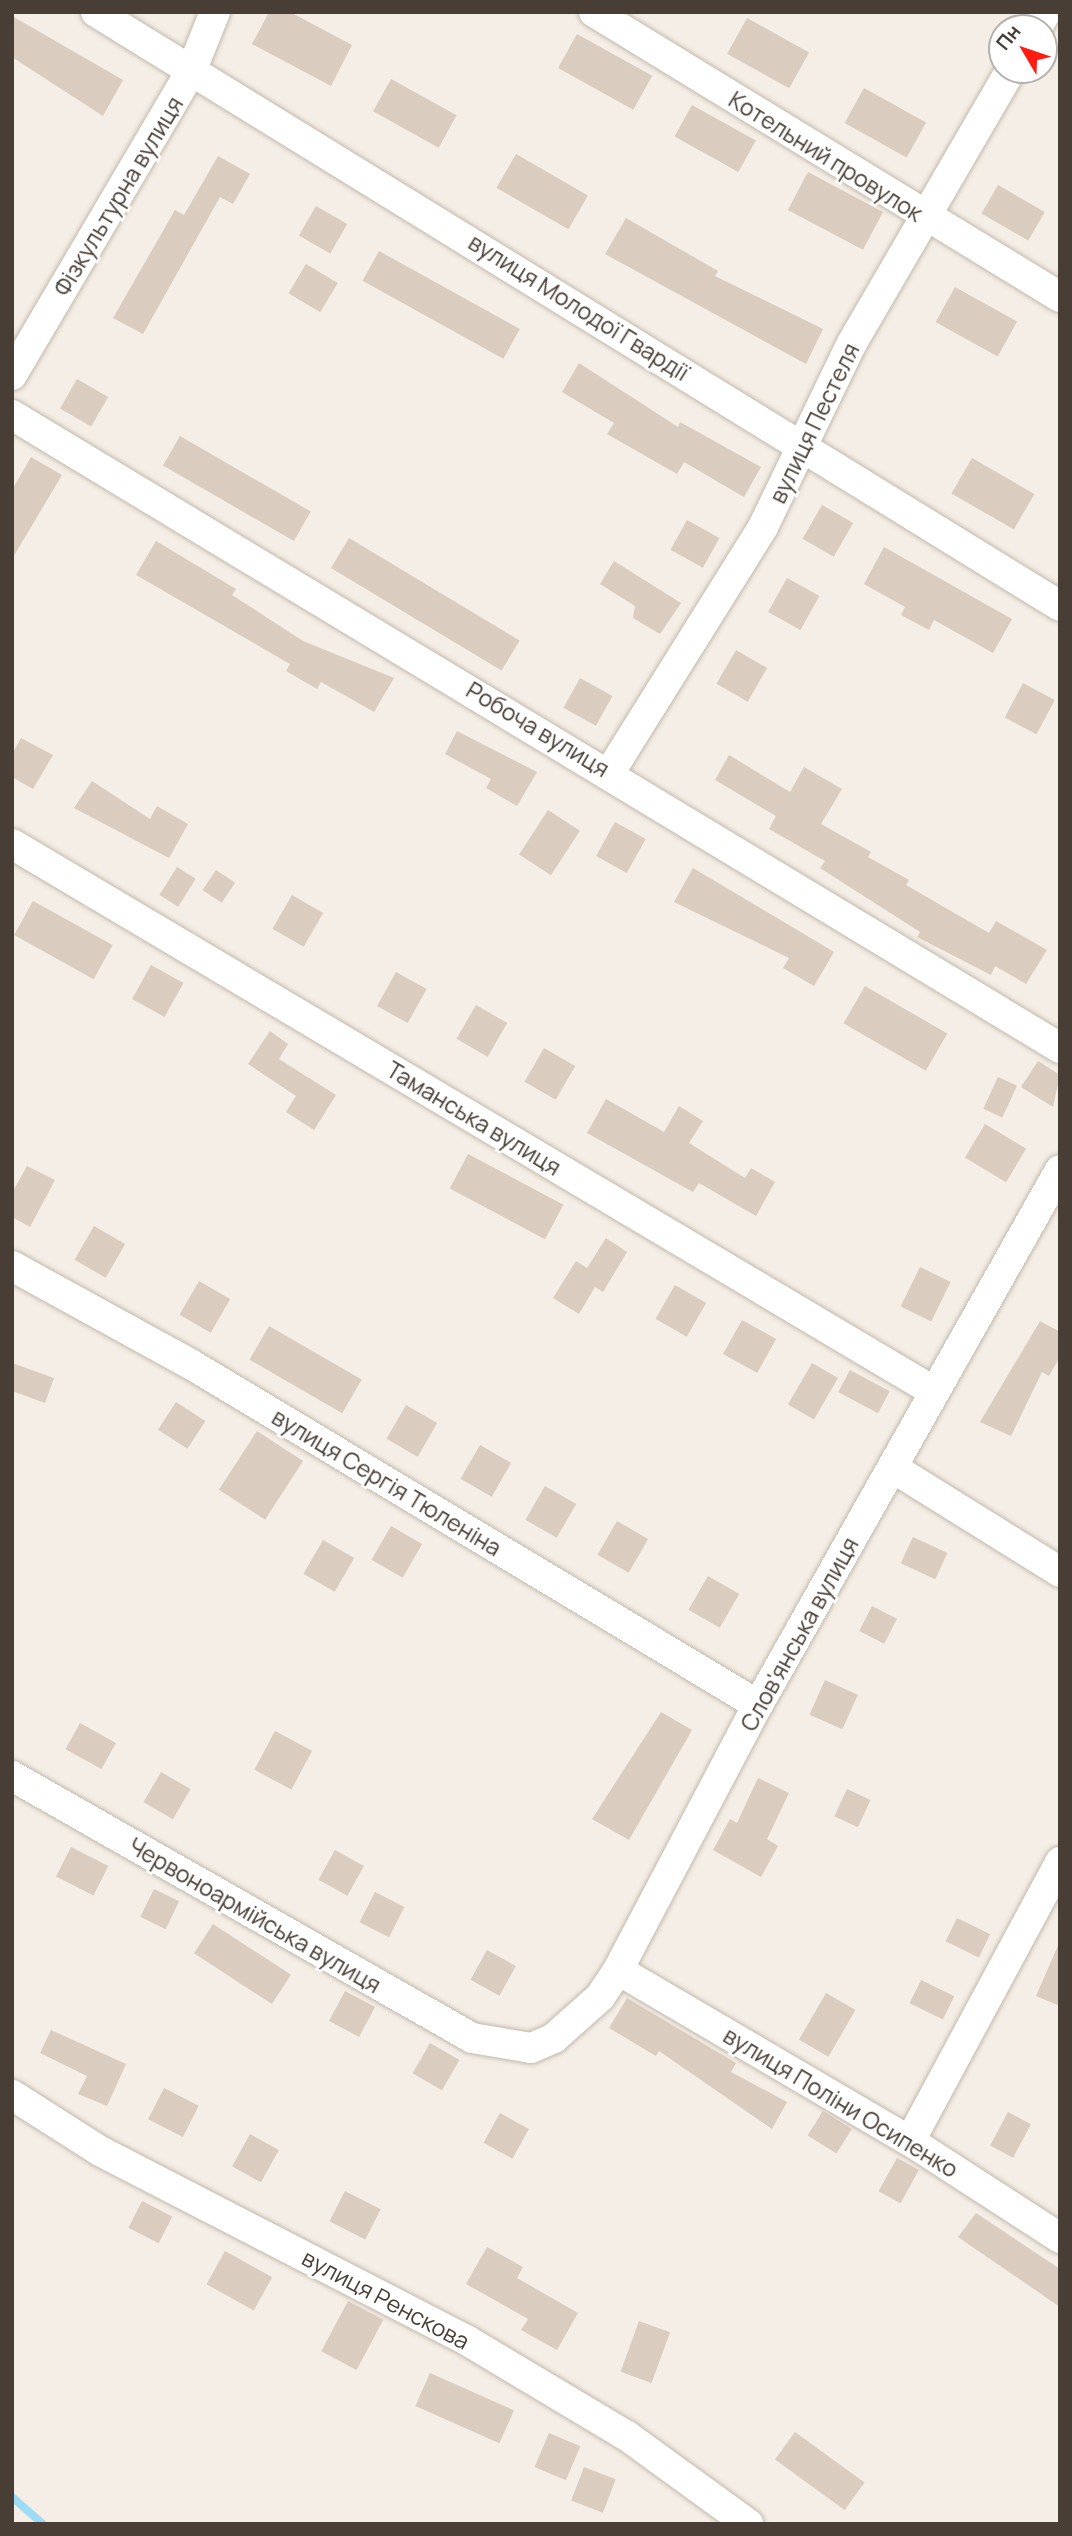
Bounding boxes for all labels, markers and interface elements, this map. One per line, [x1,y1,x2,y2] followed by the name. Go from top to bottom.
[988,14,1058,84] north arrow
[990,19,1026,55] text: Пн
[724,85,928,227] street label: Котельний провулок
[48,91,188,301] street label: Фізкультурна вулиця
[464,228,694,386] street label: вулиця Молодої Гвардії
[763,338,865,508] street label: вулиця Пестеля
[462,676,614,782] street label: Робоча вулиця
[382,1055,566,1181] street label: Таманська вулиця
[267,1403,507,1561] street label: вулиця Сергія Тюленіна
[734,1532,864,1736] street label: Слов'янська вулиця
[124,1831,386,1999] street label: Червоноармійська вулиця
[719,2021,963,2183] street label: вулиця Поліни Осипенко
[298,2243,474,2355] street label: вулиця Ренскова

